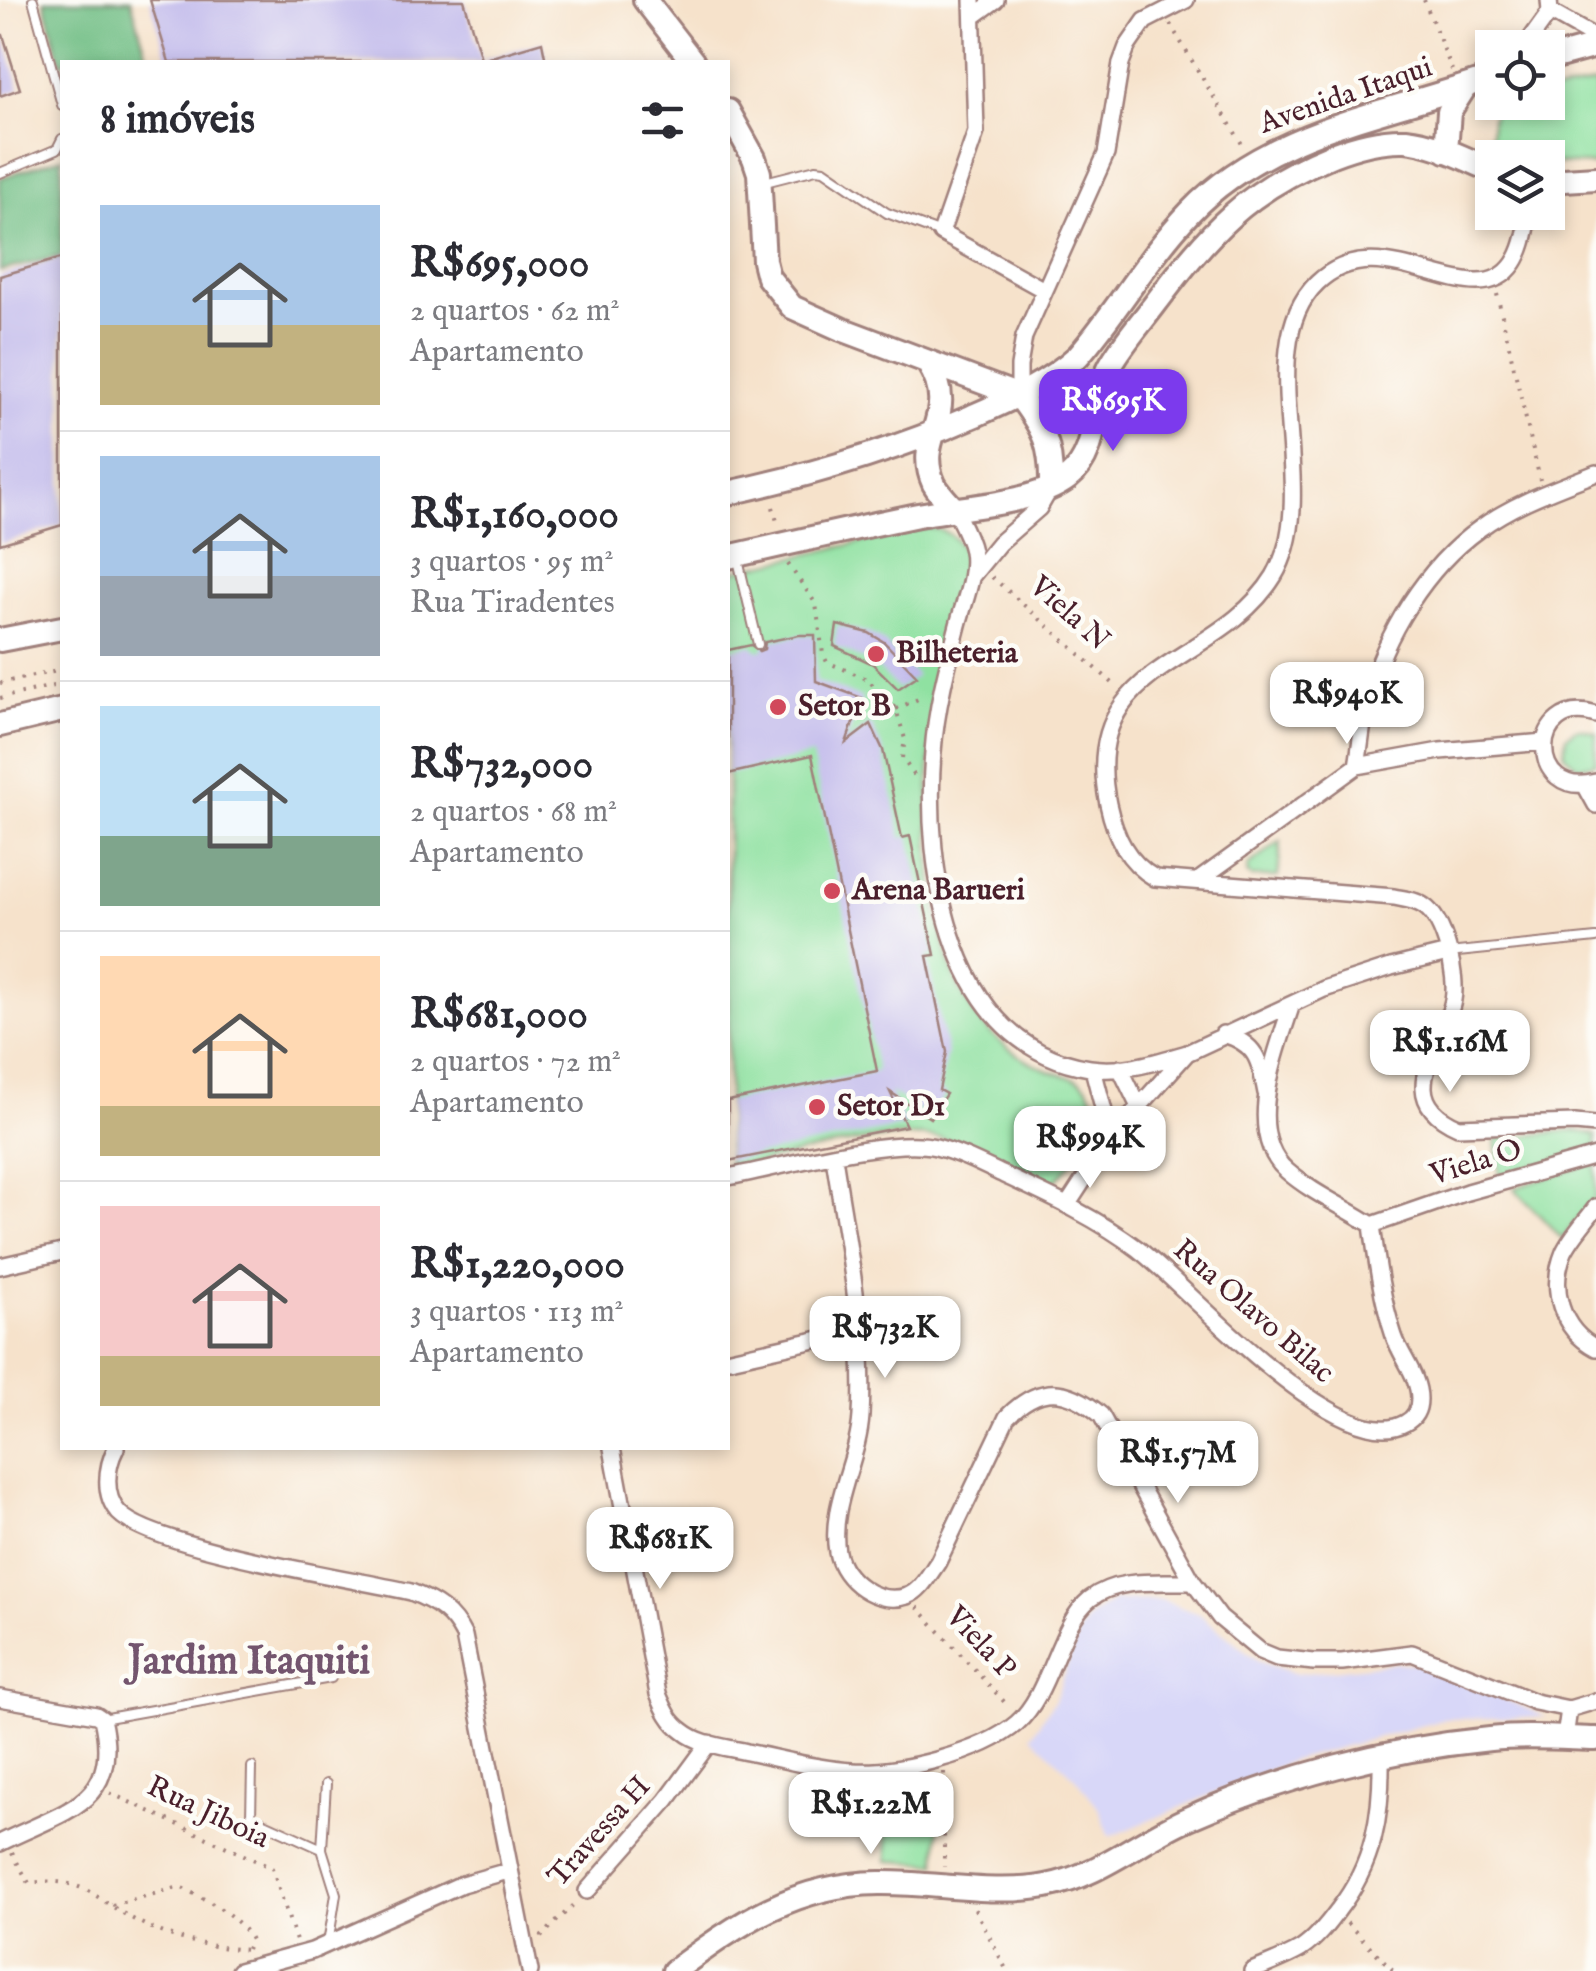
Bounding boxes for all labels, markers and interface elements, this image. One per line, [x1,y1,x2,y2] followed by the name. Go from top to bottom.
[1475,30,1565,230] map controls
[1475,30,1565,120] button: locate
[1254,49,1437,144] street label: Avenida Itaqui
[635,93,690,148] icon: filters
[100,94,255,147] text: 8 imóveis
[1475,140,1565,230] button: layers
[410,238,589,291] text: R$695,000
[180,245,300,365] icon: home
[410,291,620,332] text: 2 quartos · 62 m²
[410,332,584,373] text: Apartamento
[1032,369,1194,454] pin: R$695K
[1061,381,1165,422] text: R$695K
[410,489,619,542] text: R$1,160,000
[180,496,300,616] icon: home
[410,542,614,583] text: 3 quartos · 95 m²
[1020,567,1117,660] street label: Viela N
[410,583,615,624] text: Rua Tiradentes
[896,635,1019,673] place label: Bilheteria
[865,643,887,665] marker: Bilheteria
[1266,662,1428,747] pin: R$940K
[1292,674,1402,715] text: R$940K
[798,688,891,726] place label: Setor B
[767,696,789,718] marker: Setor B
[410,739,593,792] text: R$732,000
[180,746,300,866] icon: home
[410,792,617,833] text: 2 quartos · 68 m²
[410,833,584,874] text: Apartamento
[851,872,1025,910] place label: Arena Barueri
[821,880,843,902] marker: Arena Barueri
[410,989,588,1042] text: R$681,000
[180,996,300,1116] icon: home
[1358,1010,1542,1095] pin: R$1.16M
[1392,1022,1508,1063] text: R$1.16M
[410,1042,621,1083] text: 2 quartos · 72 m²
[410,1083,584,1124] text: Apartamento
[837,1088,945,1126] place label: Setor D1
[806,1096,828,1118] marker: Setor D1
[1009,1106,1171,1191] pin: R$994K
[1036,1118,1144,1159] text: R$994K
[1425,1131,1526,1195] street label: Viela O
[1165,1232,1341,1392] street label: Rua Olavo Bilac
[410,1239,625,1292] text: R$1,220,000
[180,1246,300,1366] icon: home
[410,1292,624,1333] text: 3 quartos · 113 m²
[804,1296,966,1381] pin: R$732K
[832,1308,938,1349] text: R$732K
[410,1333,584,1374] text: Apartamento
[1086,1421,1270,1506] pin: R$1.57M
[1119,1433,1237,1474] text: R$1.57M
[579,1507,741,1592] pin: R$681K
[608,1519,712,1560] text: R$681K
[936,1598,1023,1688] street label: Viela P
[123,1637,370,1688] district label: Jardim Itaquiti
[141,1768,275,1858] street label: Rua Jiboia
[540,1769,660,1895] street label: Travessa H
[779,1772,963,1857] pin: R$1.22M
[811,1784,931,1825] text: R$1.22M

